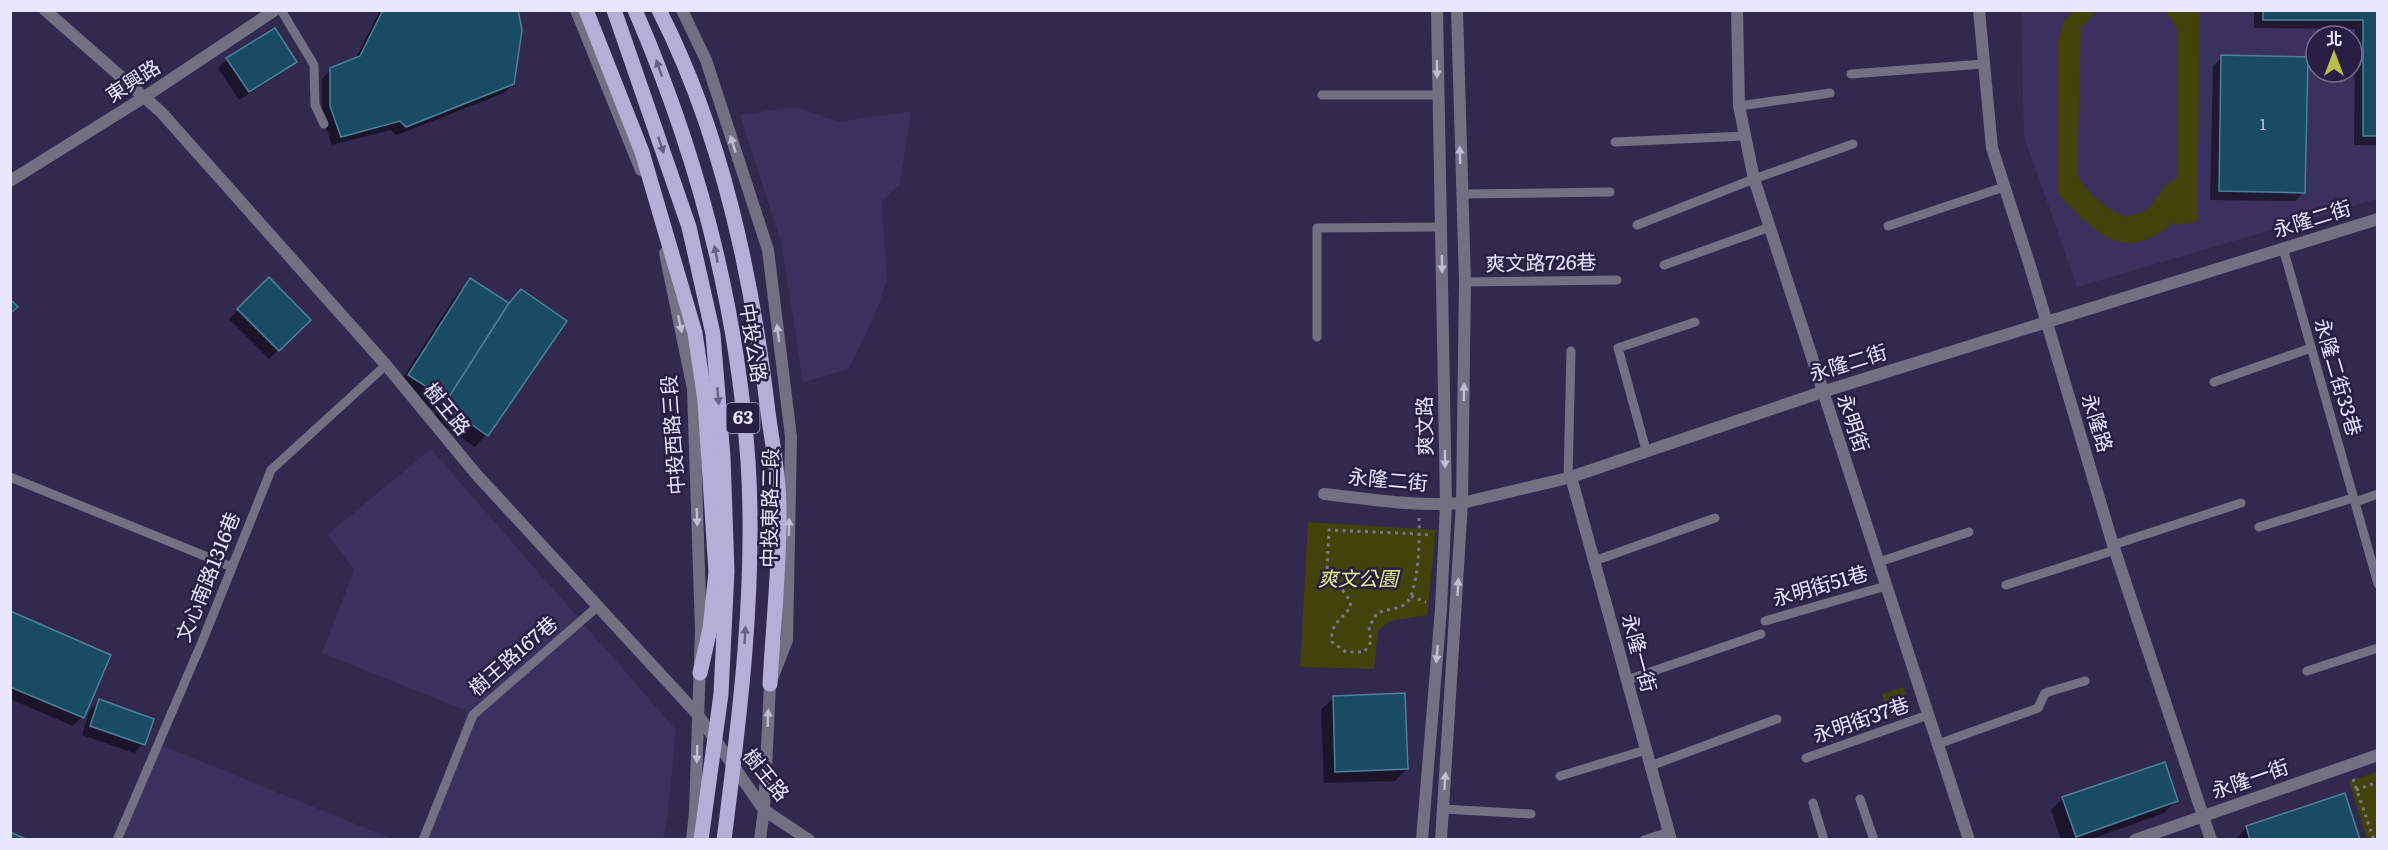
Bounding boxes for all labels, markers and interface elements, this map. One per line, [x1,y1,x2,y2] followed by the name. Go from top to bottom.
[2304,24,2364,84] north arrow
[2326,26,2342,50] text: 北
[99,50,165,108] street label: 東興路
[654,59,664,77] one-way arrow
[1432,59,1442,78] one-way arrow
[2260,111,2267,135] house number: 1
[728,135,738,153] one-way arrow
[656,136,666,154] one-way arrow
[1455,145,1465,164] one-way arrow
[2269,191,2354,243] street label: 永隆二街
[711,244,720,263] one-way arrow
[1485,245,1597,277] street label: 爽文路726巷
[1437,254,1446,273] one-way arrow
[734,301,776,385] street label: 中投公路
[2309,314,2371,439] street label: 永隆二街33巷
[676,315,685,334] one-way arrow
[773,323,783,342] one-way arrow
[1805,335,1890,387] street label: 永隆二街
[652,374,690,496] street label: 中投西路三段
[418,375,479,440] street label: 樹王路
[1459,382,1469,401] one-way arrow
[713,386,723,405] one-way arrow
[1831,389,1878,456] street label: 永明街
[2076,389,2122,455] street label: 永隆路
[1407,396,1439,456] street label: 爽文路
[726,403,760,433] road number: 63
[752,448,784,568] street label: 中投東路三段
[1441,449,1450,468] one-way arrow
[1347,460,1429,496] street label: 永隆二街
[166,507,246,646] street label: 文心南路1316巷
[693,508,702,527] one-way arrow
[784,517,794,536] one-way arrow
[1768,556,1871,612] street label: 永明街51巷
[1318,562,1401,592] park label: 爽文公園
[1453,577,1463,596] one-way arrow
[461,607,563,702] street label: 樹王路167巷
[1616,610,1666,695] street label: 永隆一街
[741,626,750,645] one-way arrow
[1432,644,1442,663] one-way arrow
[1808,688,1913,749] street label: 永明街37巷
[764,709,773,728] one-way arrow
[737,741,798,806] street label: 樹王路
[692,745,702,764] one-way arrow
[2207,750,2292,804] street label: 永隆一街
[1440,772,1450,791] one-way arrow

